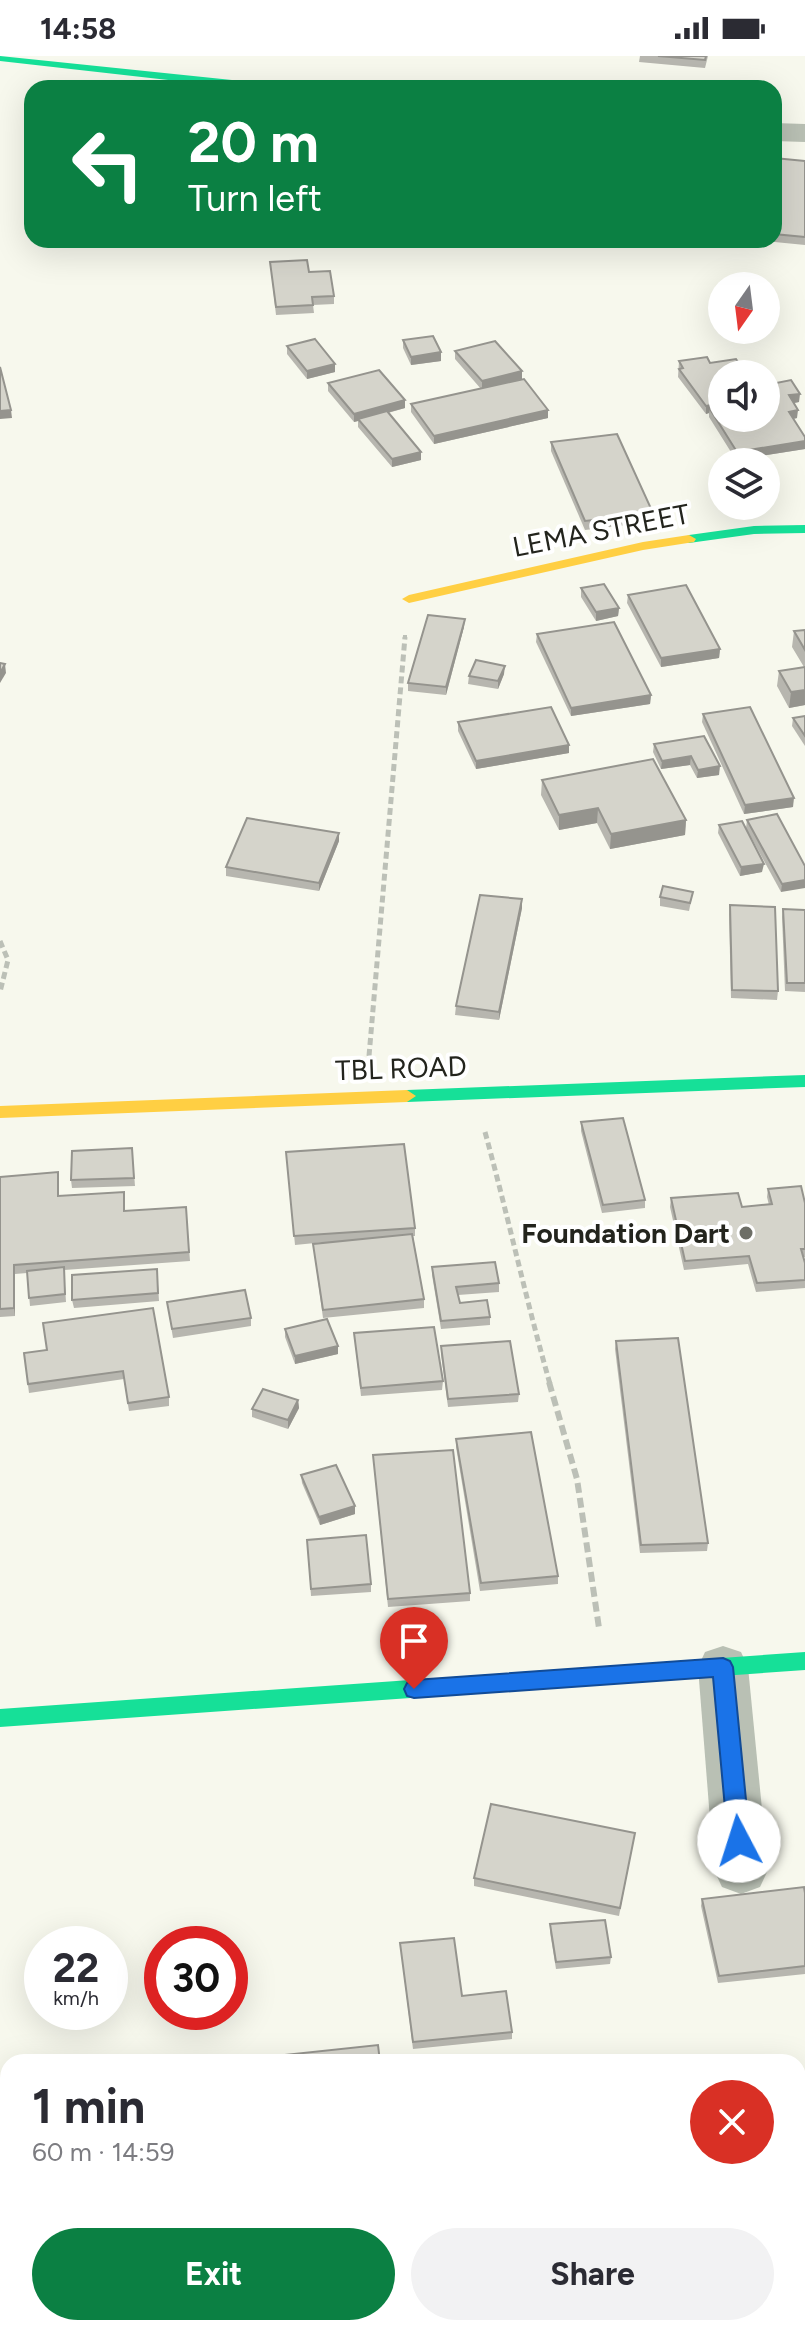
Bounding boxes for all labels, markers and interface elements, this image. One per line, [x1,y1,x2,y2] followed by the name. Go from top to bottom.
[40,10,116,47] text: 14:58
[188,109,319,176] text: 20 m
[56,112,160,216] icon: left
[188,177,322,220] text: Turn left
[708,272,780,344] north arrow
[708,272,780,520] map controls
[708,360,780,432] button: sound
[708,448,780,520] button: layers
[510,496,693,564] street label: LEMA STREET
[335,1049,467,1087] street label: TBL ROAD
[521,1216,730,1250] place label: Foundation Dart
[737,1224,755,1242] marker: Foundation Dart
[380,1607,448,1689] pin
[392,1619,436,1663] icon: arrive
[697,1799,781,1883] position arrow
[144,1926,248,2030] speed limit sign: 30
[53,1944,99,1992] text: 22
[53,1986,99,2010] text: km/h
[32,2077,145,2135] text: 1 min
[690,2080,774,2164] button: close
[32,2136,175,2168] text: 60 m · 14:59
[32,2228,395,2320] button: Exit
[411,2228,774,2320] button: Share

